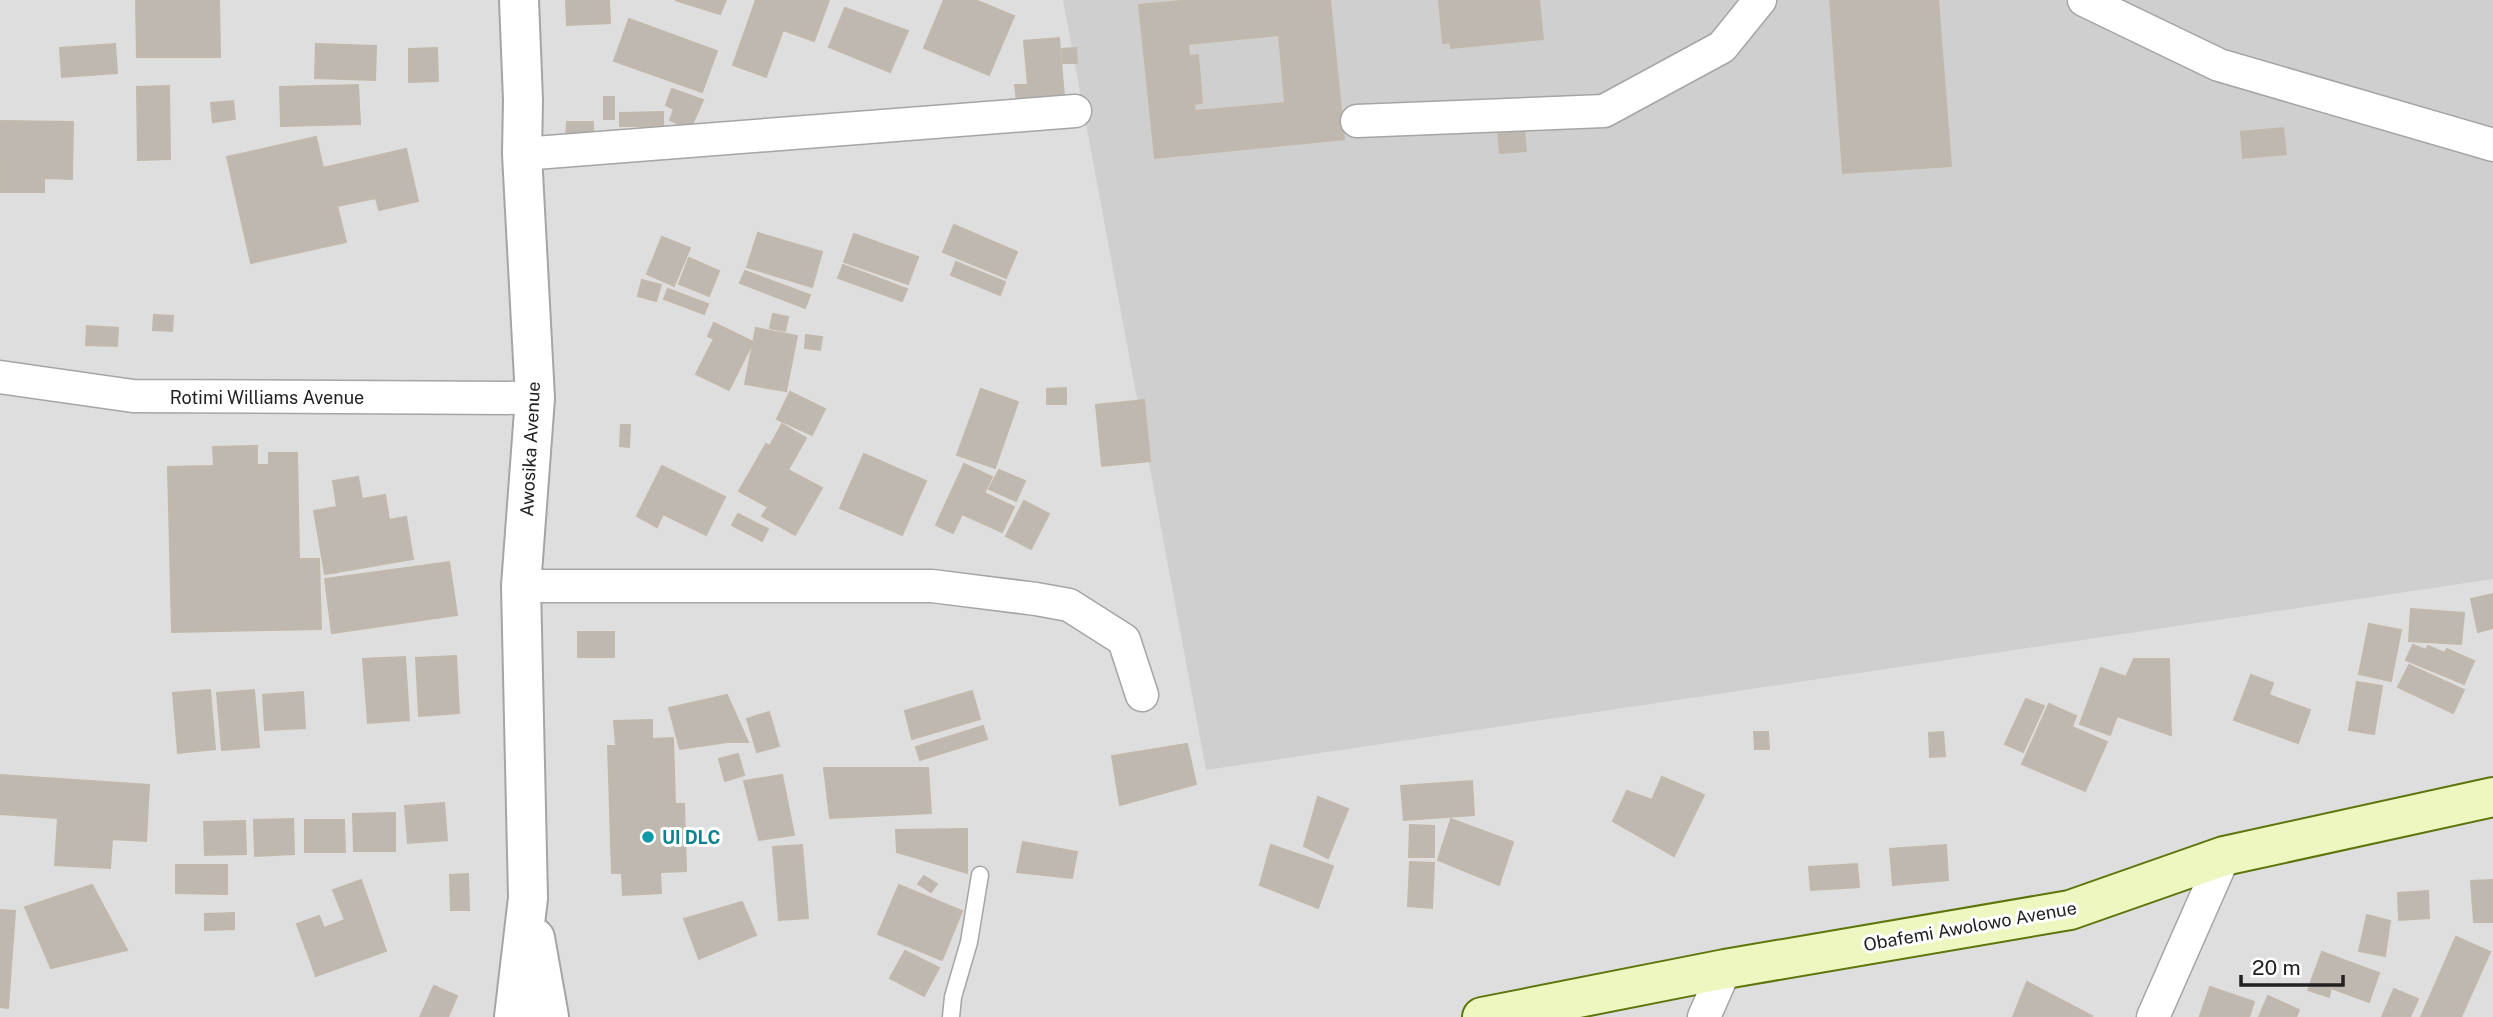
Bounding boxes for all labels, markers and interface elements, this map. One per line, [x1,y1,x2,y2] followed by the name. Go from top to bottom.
[516,381,544,517] street label: Awosika Avenue
[170,387,364,408] street label: Rotimi Williams Avenue
[662,827,721,848] place label: UI DLC
[640,829,656,845] marker: UI DLC
[1862,897,2078,955] street label: Obafemi Awolowo Avenue
[2241,944,2342,988] scale bar
[2252,955,2301,980] text: 20 m

